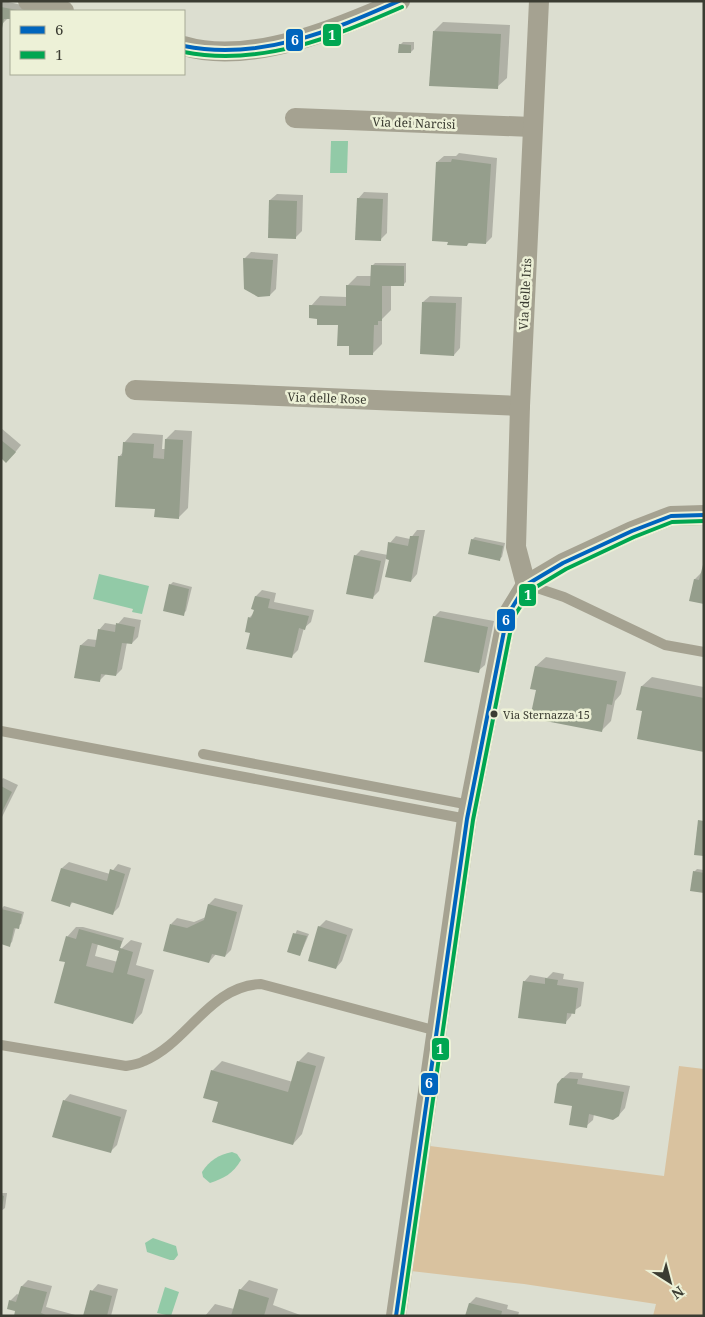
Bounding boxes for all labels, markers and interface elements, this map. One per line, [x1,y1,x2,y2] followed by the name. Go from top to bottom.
[10,10,185,75] legend
[55,19,63,39] text: 6
[322,23,342,47] line badge: 1
[328,25,336,44] text: 1
[285,28,304,52] line badge: 6
[291,30,299,49] text: 6
[55,44,63,64] text: 1
[372,113,456,133] street label: Via dei Narcisi
[515,258,535,330] street label: Via delle Iris
[287,388,367,408] street label: Via delle Rose
[518,583,537,607] line badge: 1
[524,585,532,604] text: 1
[496,608,516,632] line badge: 6
[502,610,510,629] text: 6
[503,707,590,722] place label: Via Sternazza 15
[489,709,499,719] marker: Via Sternazza 15
[431,1037,450,1061] line badge: 1
[436,1039,444,1058] text: 1
[420,1072,439,1096] line badge: 6
[425,1073,433,1092] text: 6
[645,1257,695,1307] north arrow
[668,1282,688,1304] text: N

